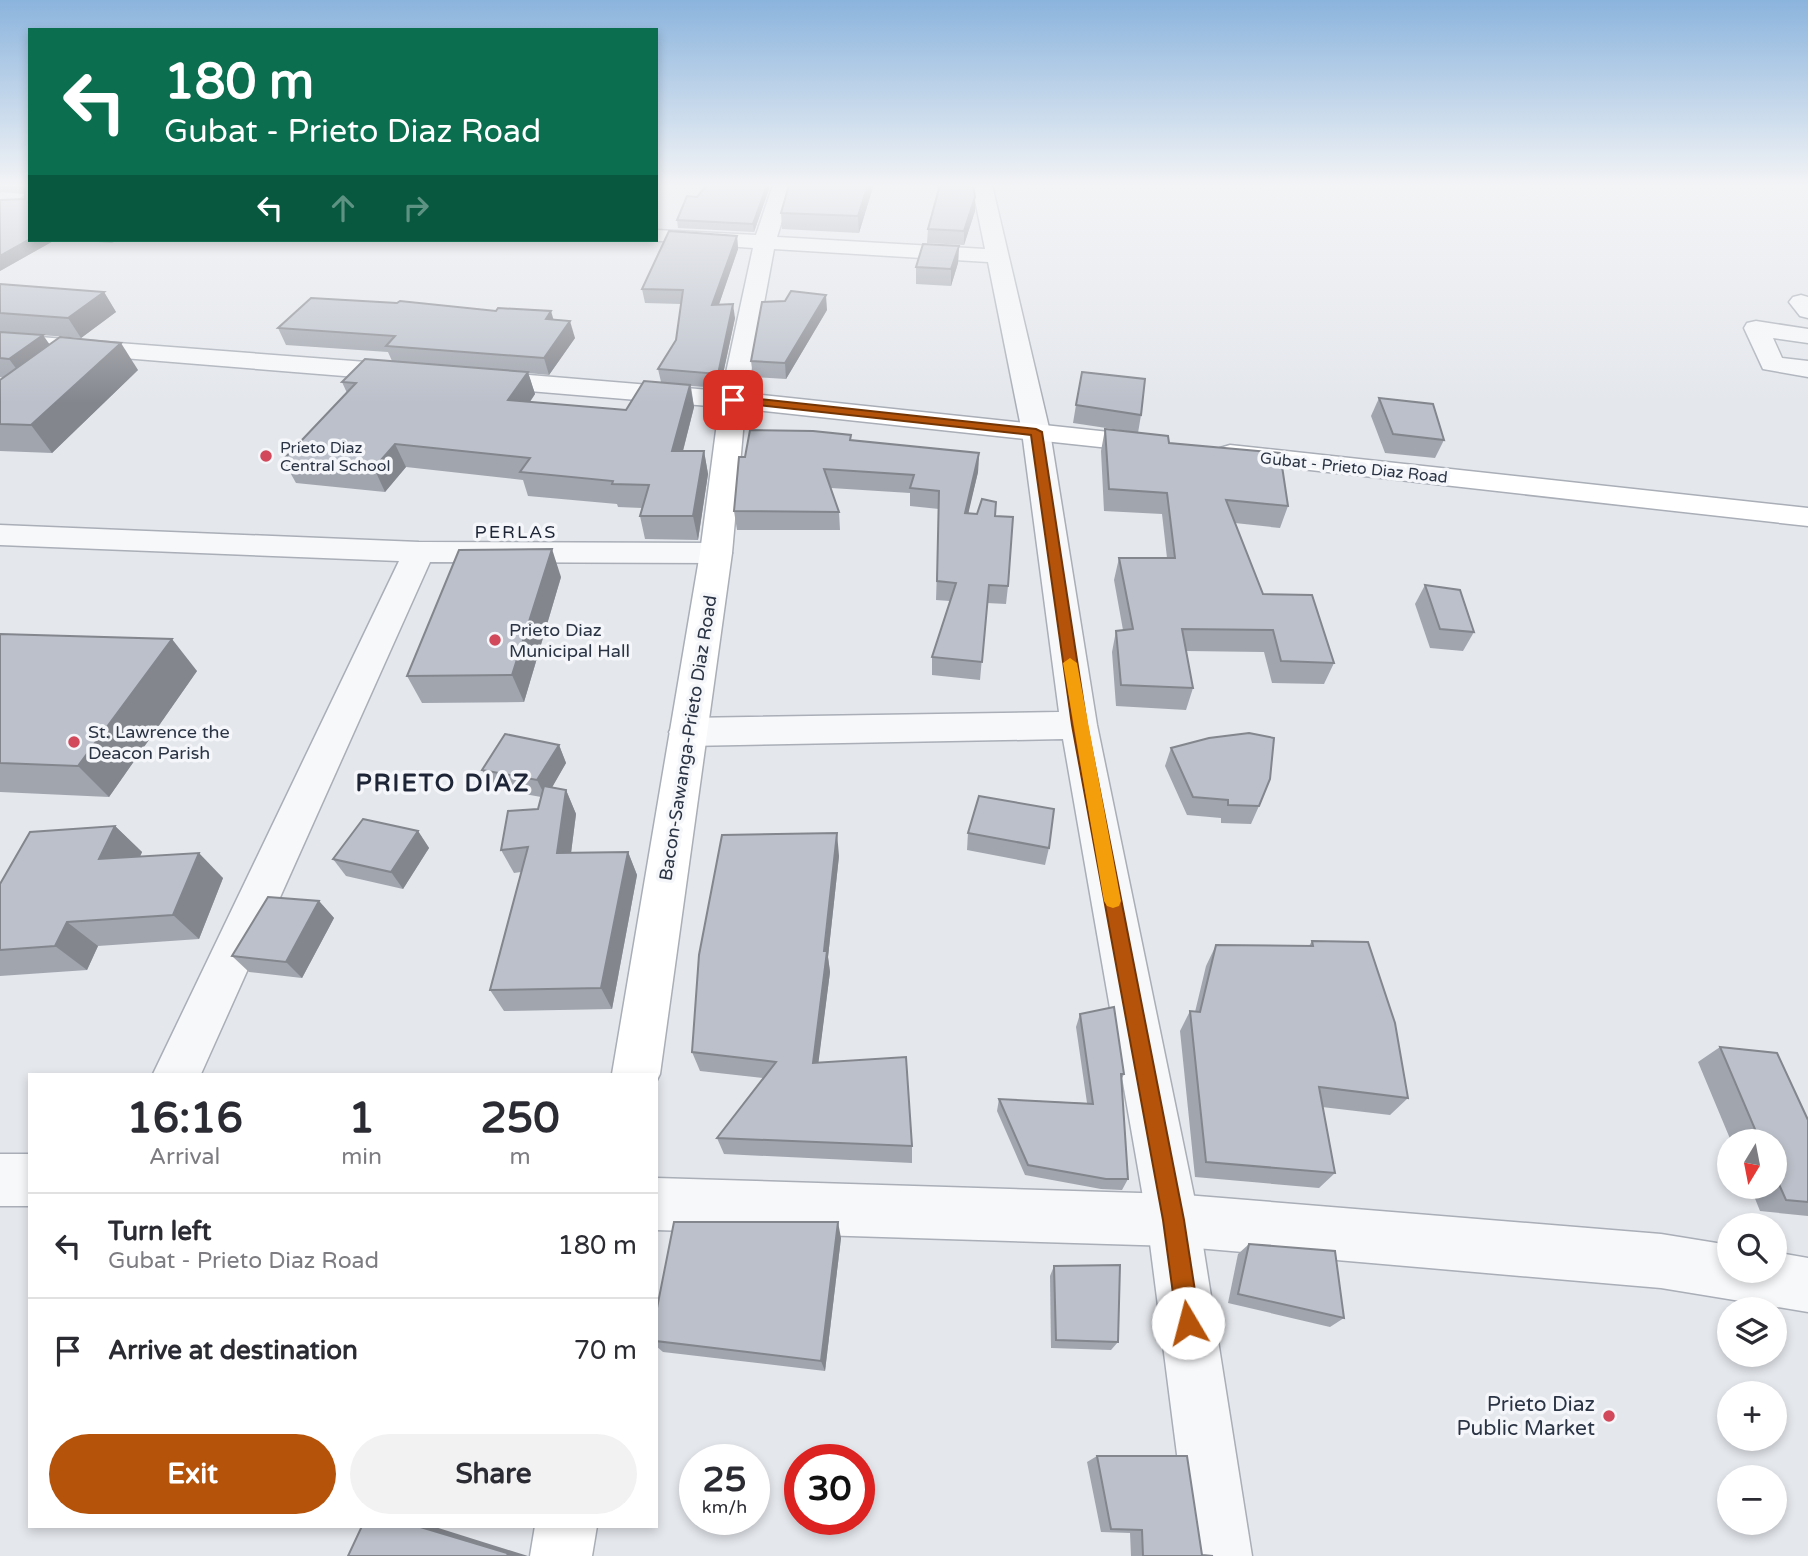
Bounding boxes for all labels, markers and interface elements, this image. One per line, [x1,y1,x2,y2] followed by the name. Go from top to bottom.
[164,53,314,112] text: 180 m
[49,56,140,147] icon: left
[164,113,541,151] text: Gubat - Prieto Diaz Road
[251,189,289,227] icon: left
[324,189,362,227] icon: ahead
[397,189,435,227] icon: right
[703,370,763,430] pin
[714,381,752,419] icon: arrive
[280,438,390,476] place label: Prieto Diaz Central School
[258,448,274,464] marker: Prieto Diaz Central School
[1259,448,1449,488] street label: Gubat - Prieto Diaz Road
[475,521,557,543] district label: PERLAS
[655,594,721,882] street label: Bacon-Sawanga-Prieto Diaz Road
[509,619,630,662] place label: Prieto Diaz Municipal Hall
[487,632,503,648] marker: Prieto Diaz Municipal Hall
[88,721,230,764] place label: St. Lawrence the Deacon Parish
[66,734,82,750] marker: St. Lawrence the Deacon Parish
[355,769,531,798] district label: PRIETO DIAZ
[126,1093,243,1144] text: 16:16
[348,1093,375,1144] text: 1
[480,1093,560,1144] text: 250
[1717,1129,1787,1199] north arrow
[1717,1129,1787,1535] map controls
[149,1143,220,1171] text: Arrival
[341,1143,382,1171] text: min
[509,1143,531,1171] text: m
[1717,1213,1787,1283] button: search
[108,1216,211,1247] text: Turn left
[49,1227,87,1265] icon: left
[557,1230,637,1261] text: 180 m
[108,1247,379,1275] text: Gubat - Prieto Diaz Road
[1151,1286,1225,1360] position arrow
[1717,1297,1787,1367] button: layers
[49,1332,87,1370] icon: arrive
[108,1335,358,1366] text: Arrive at destination
[574,1335,637,1366] text: 70 m
[1717,1381,1787,1451] button: +
[1457,1392,1595,1441] place label: Prieto Diaz Public Market
[1601,1408,1617,1424] marker: Prieto Diaz Public Market
[49,1434,336,1514] button: Exit
[350,1434,637,1514] button: Share
[784,1444,875,1535] speed limit sign: 30
[703,1459,746,1501] text: 25
[1717,1465,1787,1535] button: −
[702,1496,747,1518] text: km/h

